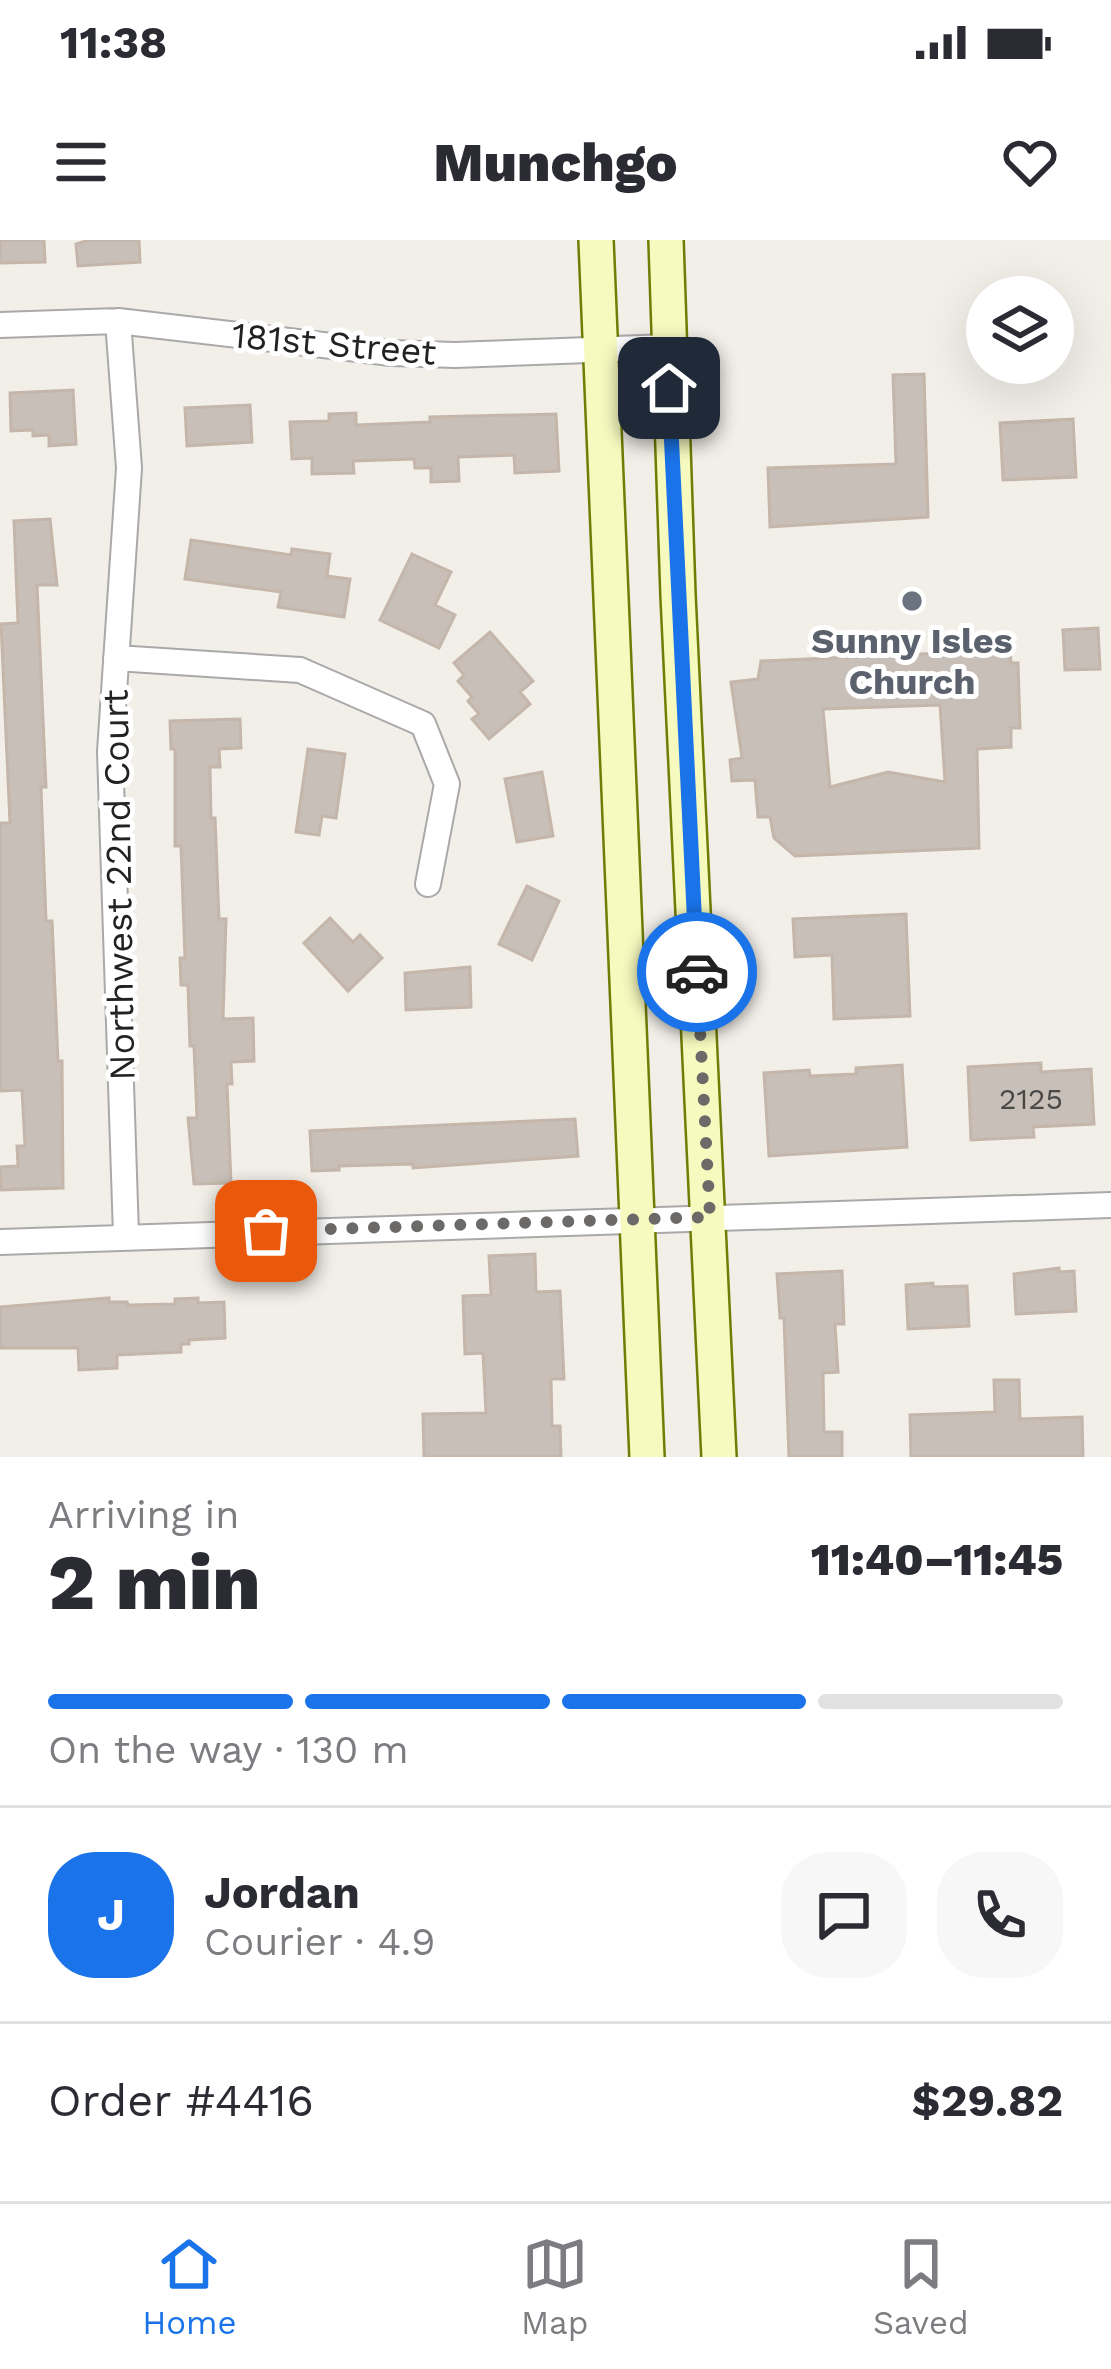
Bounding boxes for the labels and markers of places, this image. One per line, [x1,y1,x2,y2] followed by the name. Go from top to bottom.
[618,337,720,439] pin
[899,588,925,614] marker: Sunny Isles Church
[811,620,1013,703] place label: Sunny Isles Church
[215,1180,317,1282] pin

